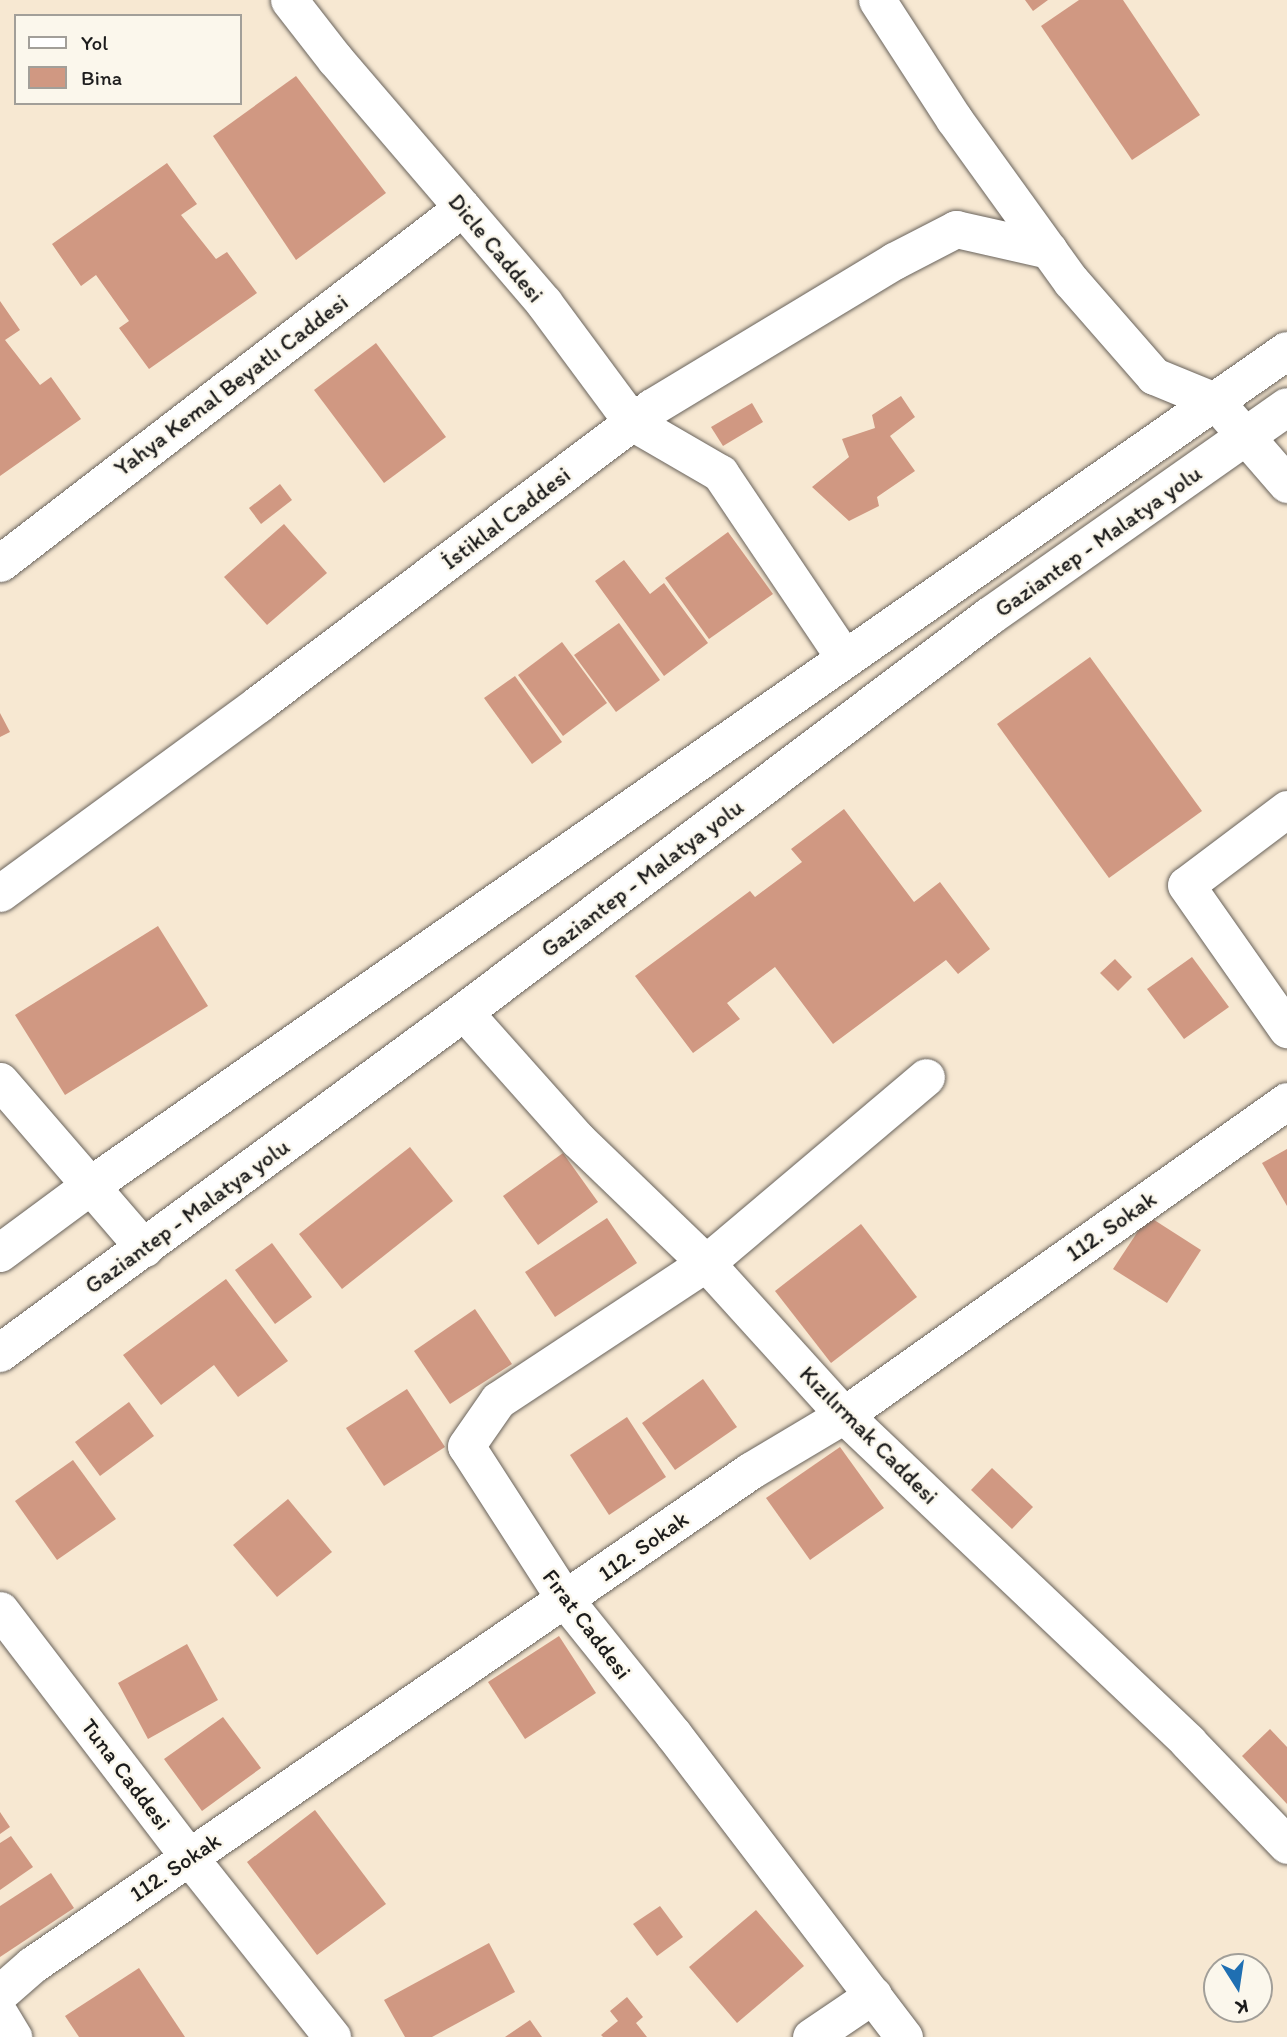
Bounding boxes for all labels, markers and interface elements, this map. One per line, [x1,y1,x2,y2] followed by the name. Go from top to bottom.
[14,14,242,105] legend
[81,30,108,55] text: Yol
[81,65,122,90] text: Bina
[443,188,549,308] street label: Dicle Caddesi
[109,289,353,481] street label: Yahya Kemal Beyatlı Caddesi
[989,459,1207,623] street label: Gaziantep - Malatya yolu
[436,461,576,575] street label: İstiklal Caddesi
[535,793,749,963] street label: Gaziantep - Malatya yolu
[79,1133,295,1299] street label: Gaziantep - Malatya yolu
[1061,1185,1161,1267] street label: 112. Sokak
[794,1360,944,1510] street label: Kızılırmak Caddesi
[593,1505,693,1587] street label: 112. Sokak
[536,1563,638,1685] street label: Fırat Caddesi
[75,1713,177,1835] street label: Tuna Caddesi
[124,1827,226,1907] street label: 112. Sokak
[1203,1953,1273,2023] north arrow
[1234,1995,1250,2020] text: K

